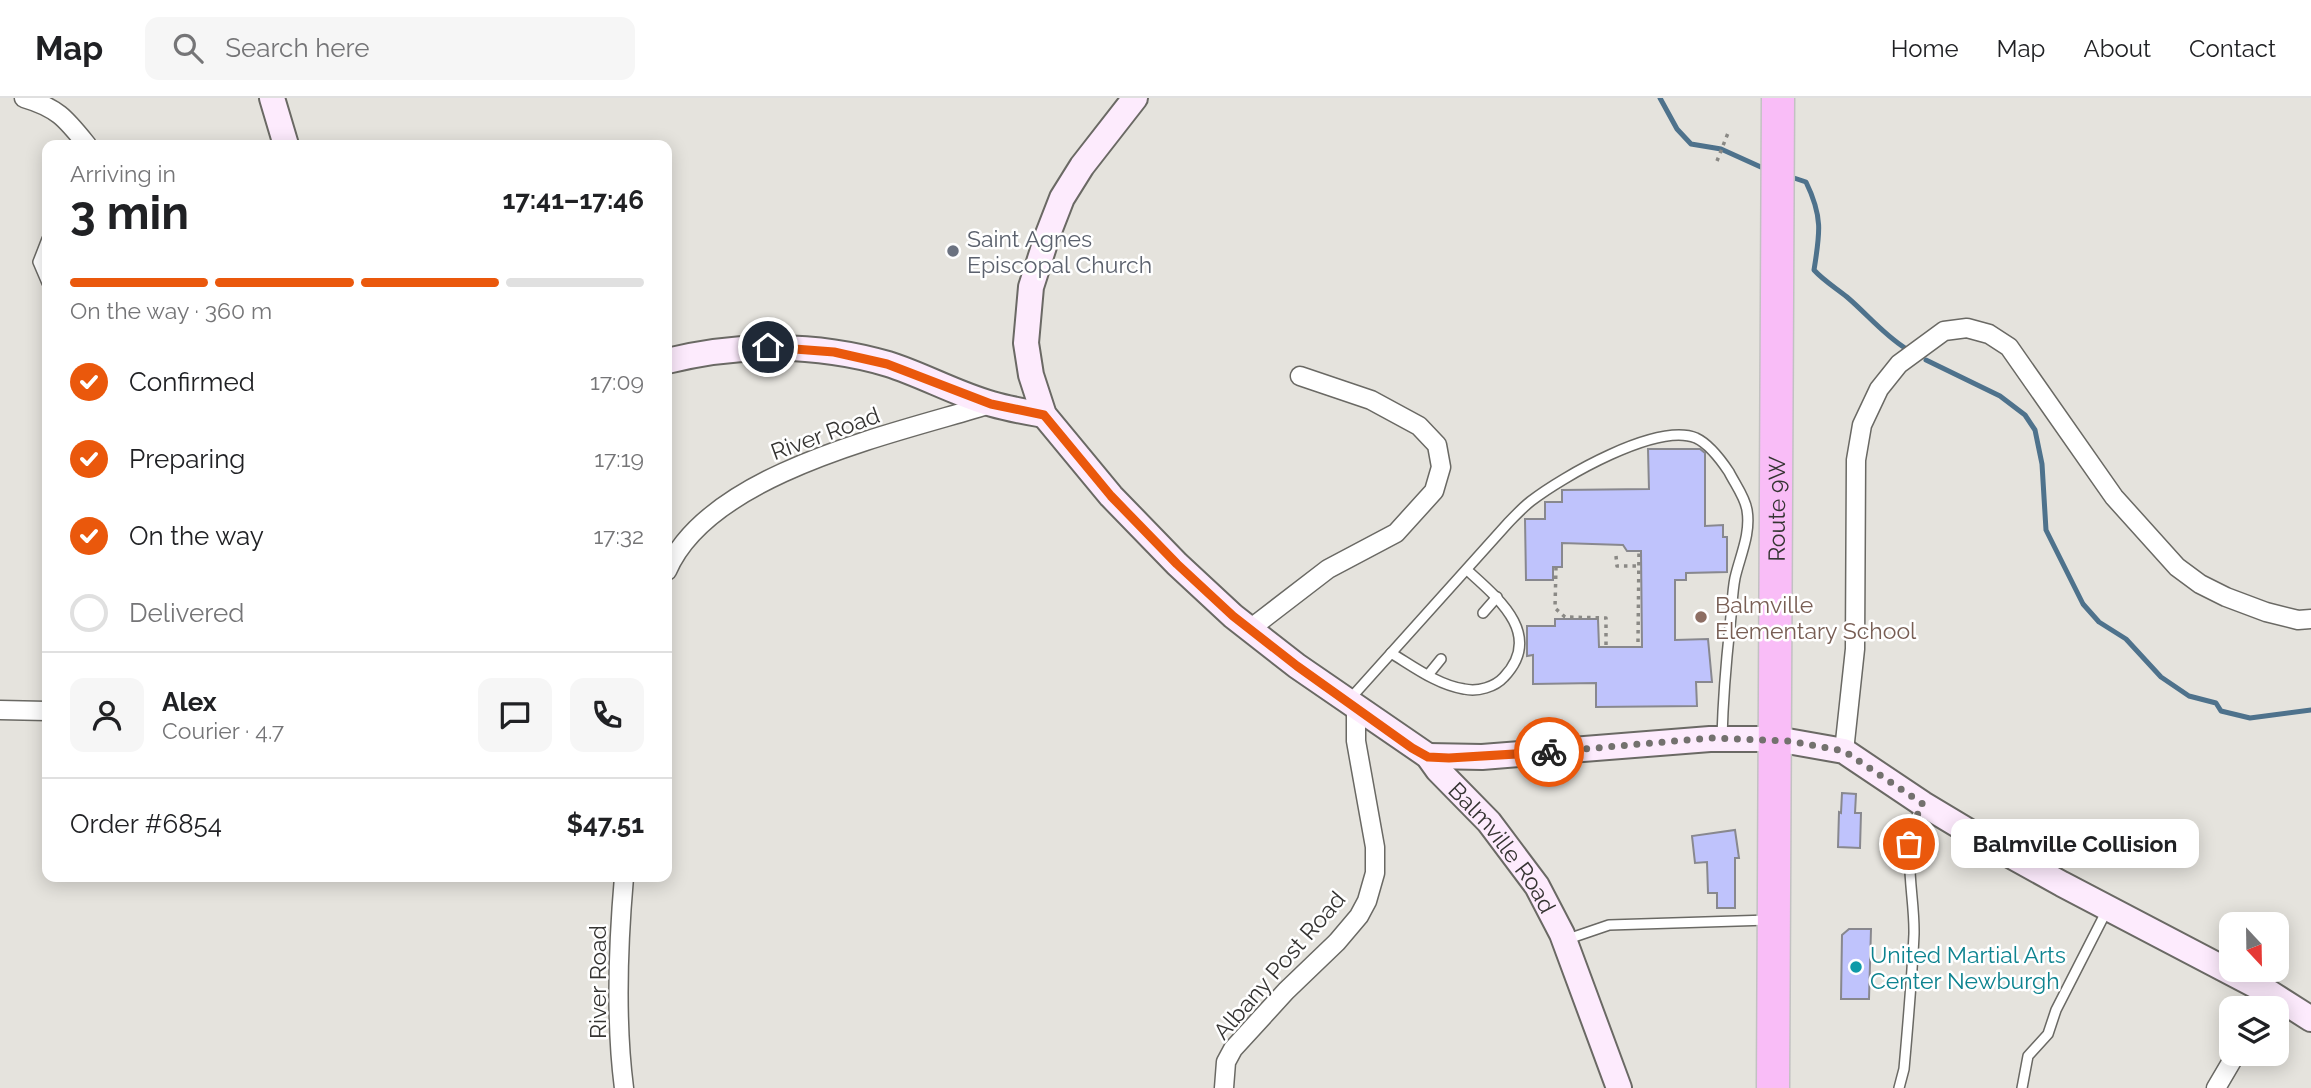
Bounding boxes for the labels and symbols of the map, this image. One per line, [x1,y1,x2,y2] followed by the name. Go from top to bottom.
[967,225,1152,278] place label: Saint Agnes Episcopal Church
[945,243,961,259] marker: Saint Agnes Episcopal Church
[738,317,798,377] pin
[767,401,883,465] street label: River Road
[1762,456,1790,562] street label: Route 9W
[1715,591,1917,644] place label: Balmville Elementary School
[1693,609,1709,625] marker: Balmville Elementary School
[1514,717,1584,787] courier
[1444,776,1562,917] street label: Balmville Road
[1879,814,1939,874] pin
[1951,820,2200,868] callout: Balmville Collision
[1207,886,1351,1044] street label: Albany Post Road
[2219,912,2289,982] north arrow
[584,925,611,1039] street label: River Road
[1870,941,2066,994] place label: United Martial Arts Center Newburgh
[1848,959,1864,975] marker: United Martial Arts Center Newburgh

